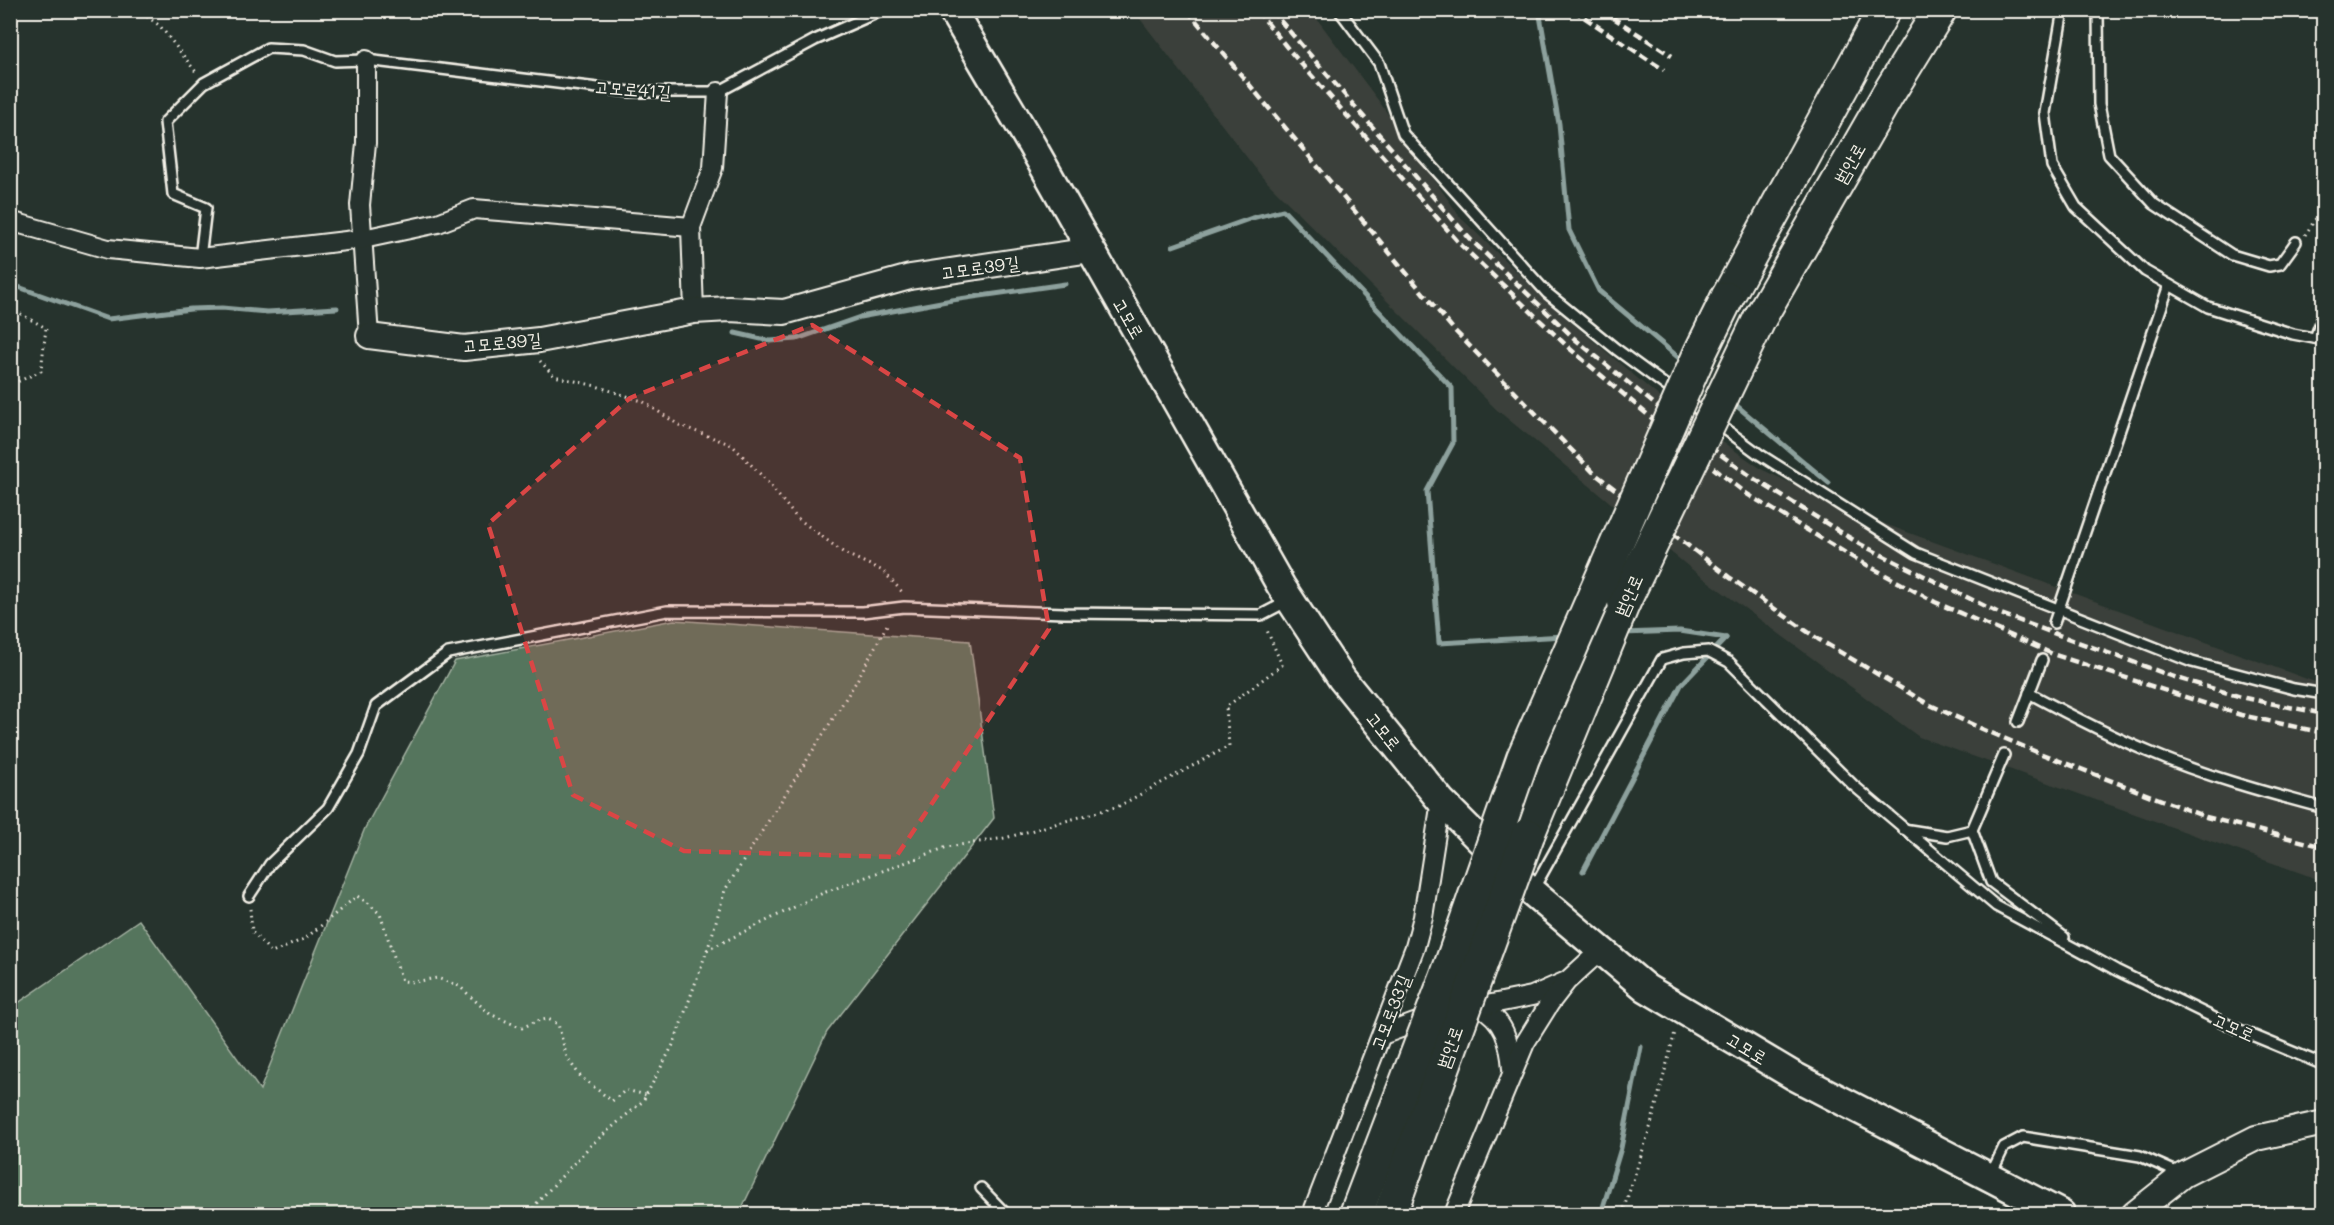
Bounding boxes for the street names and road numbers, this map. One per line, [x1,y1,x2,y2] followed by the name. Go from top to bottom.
[594,74,673,104] street label: 고모로41길
[1828,138,1870,188] street label: 범안로
[939,250,1021,284] street label: 고모로39길
[1108,293,1150,343] street label: 고모로
[462,327,543,357] street label: 고모로39길
[1608,570,1648,620] street label: 범안로
[1361,707,1407,755] street label: 고모로
[1365,970,1416,1053] street label: 고모로33길
[2209,1007,2259,1047] street label: 고모로
[1430,1022,1468,1072] street label: 범안로
[1722,1027,1772,1069] street label: 고모로

